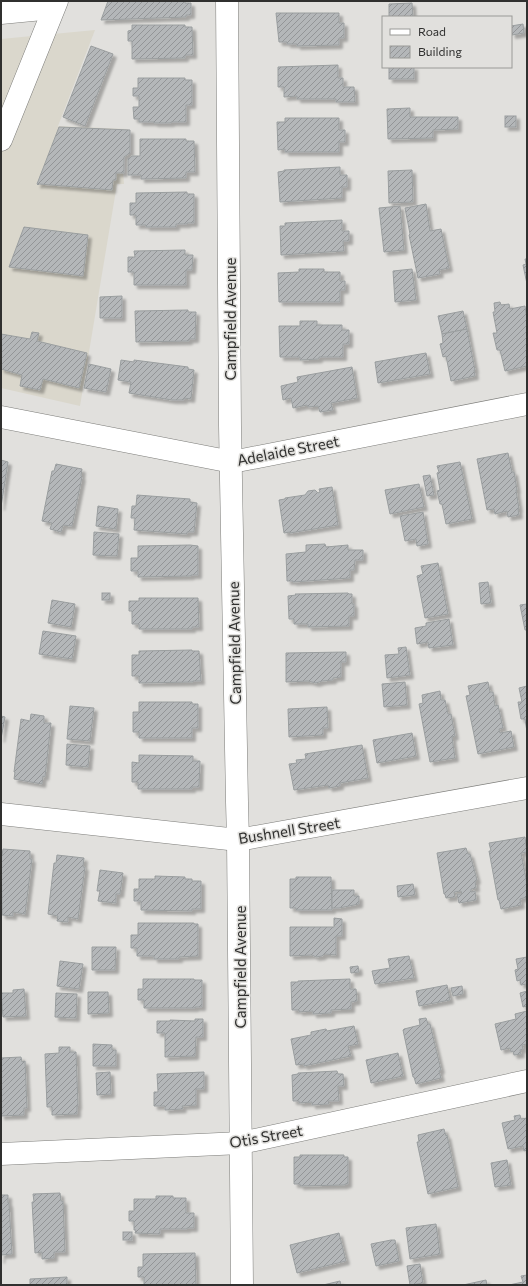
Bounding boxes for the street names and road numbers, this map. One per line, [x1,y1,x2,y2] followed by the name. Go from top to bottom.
[221,257,239,381] street label: Campfield Avenue
[235,431,341,469] street label: Adelaide Street
[224,581,244,705] street label: Campfield Avenue
[237,813,341,847] street label: Bushnell Street
[231,905,249,1029] street label: Campfield Avenue
[228,1121,304,1151] street label: Otis Street

